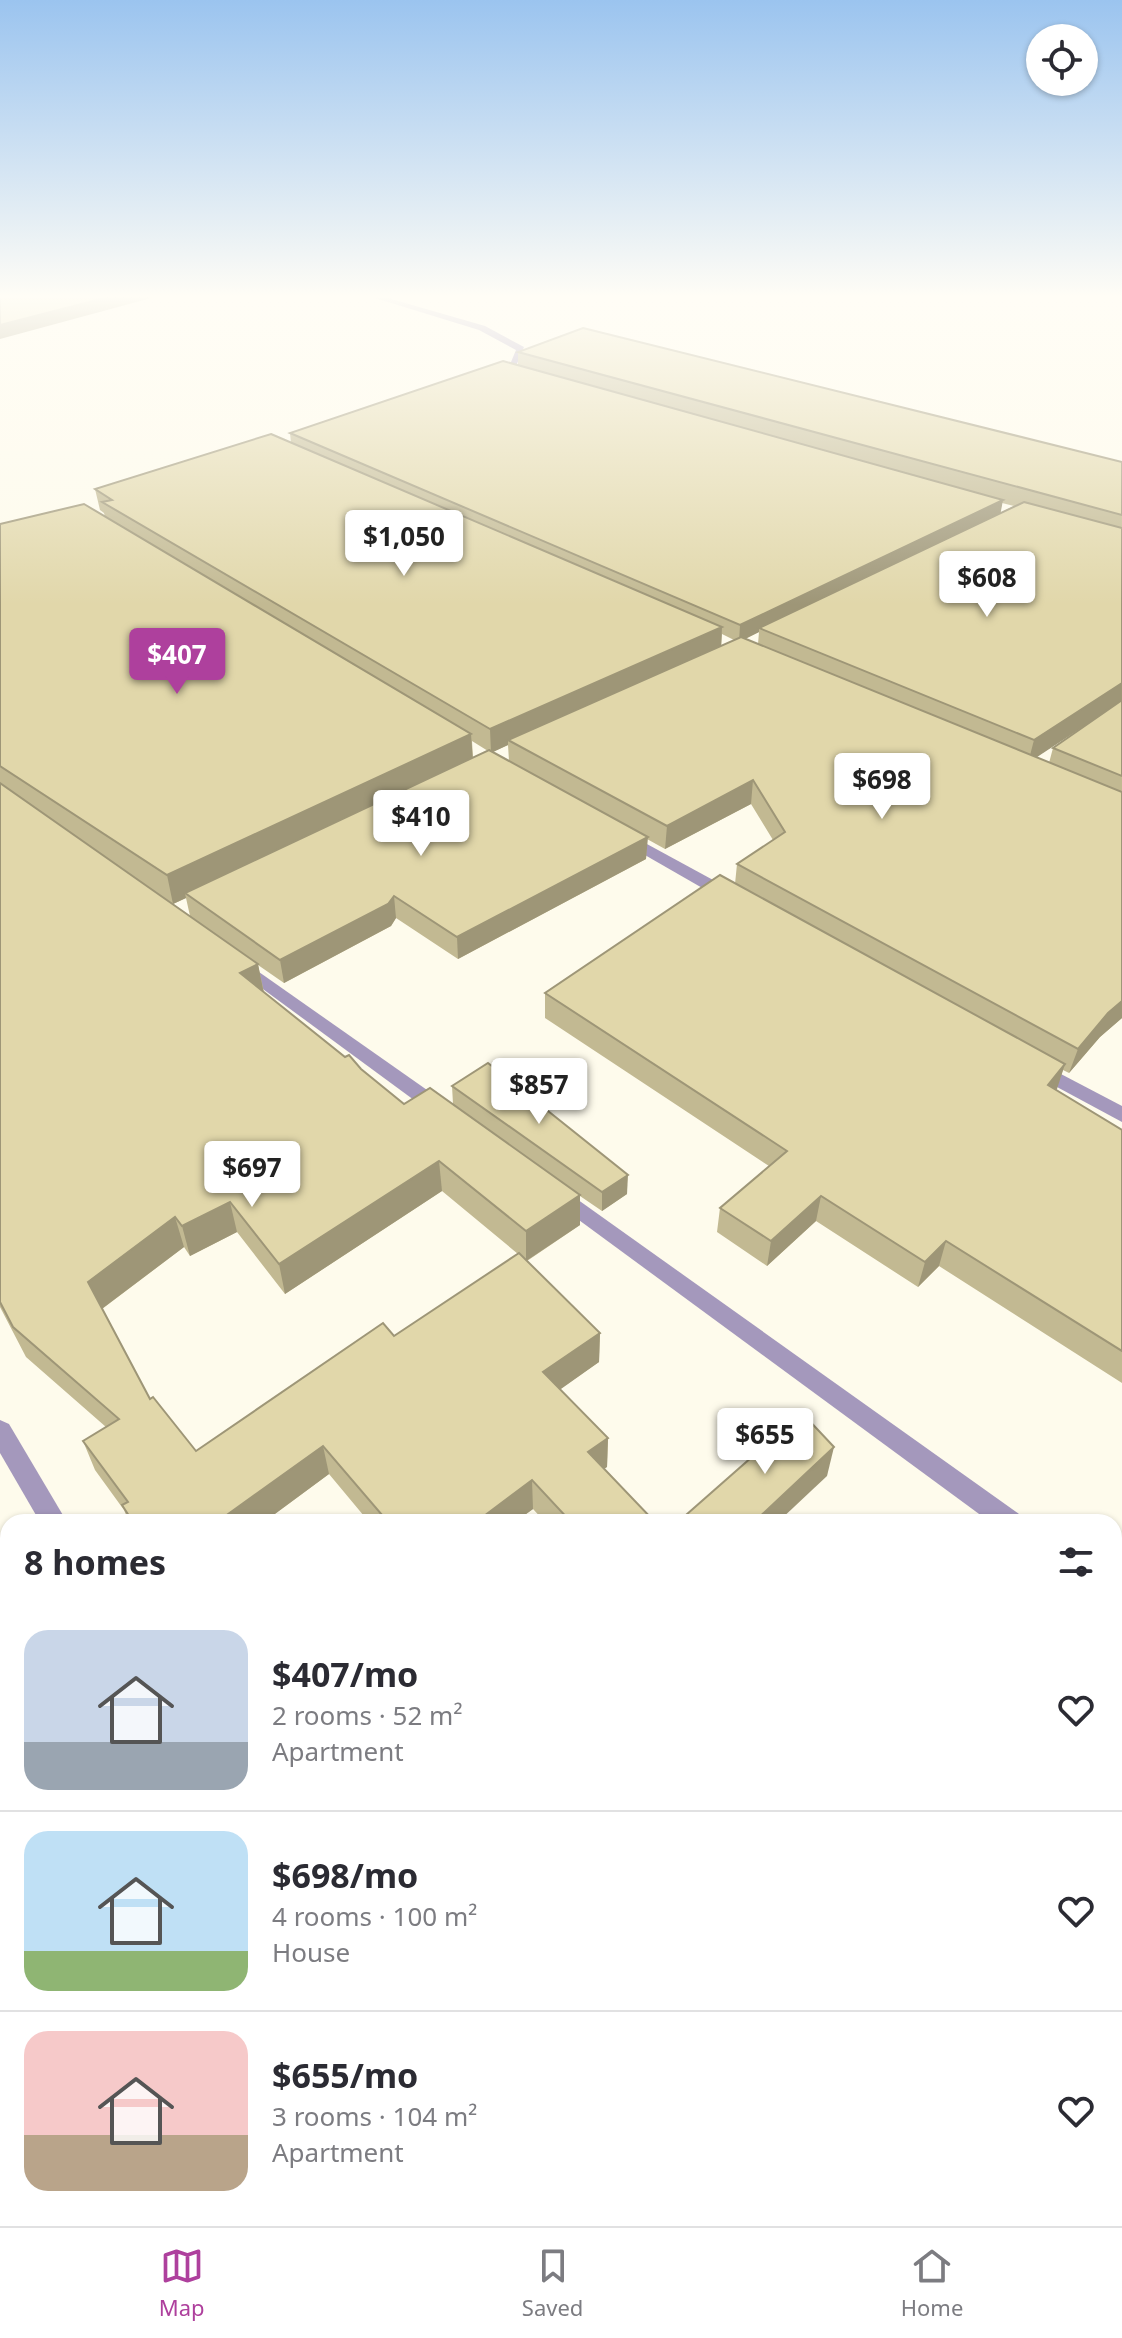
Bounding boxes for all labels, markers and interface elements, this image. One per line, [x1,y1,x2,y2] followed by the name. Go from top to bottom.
[1026,24,1098,96] map controls
[1026,24,1098,96] button: locate
[339,510,469,578] pin: $1,050
[363,518,445,554] text: $1,050
[940,551,1034,619] pin: $608
[957,559,1017,595] text: $608
[130,628,224,696] pin: $407
[147,636,207,672] text: $407
[835,753,929,821] pin: $698
[852,761,912,797] text: $698
[374,790,468,858] pin: $410
[391,798,451,834] text: $410
[492,1058,586,1126] pin: $857
[509,1066,569,1102] text: $857
[205,1141,299,1209] pin: $697
[222,1149,282,1185] text: $697
[718,1408,812,1476] pin: $655
[735,1416,795,1452] text: $655
[24,1539,166,1585] text: 8 homes
[1054,1540,1098,1584] icon: filters
[272,1651,418,1697] text: $407/mo
[88,1662,184,1758] icon: home
[1054,1688,1098,1732] icon: heart
[272,1697,462,1733] text: 2 rooms · 52 m²
[272,1733,404,1769] text: Apartment
[272,1852,418,1898] text: $698/mo
[88,1863,184,1959] icon: home
[1054,1889,1098,1933] icon: heart
[272,1898,477,1934] text: 4 rooms · 100 m²
[272,1934,350,1970] text: House
[272,2052,418,2098] text: $655/mo
[88,2063,184,2159] icon: home
[1054,2089,1098,2133] icon: heart
[272,2098,477,2134] text: 3 rooms · 104 m²
[272,2134,404,2170] text: Apartment
[159,2244,205,2322] tab: Map
[522,2244,583,2322] tab: Saved
[901,2244,963,2322] tab: Home

